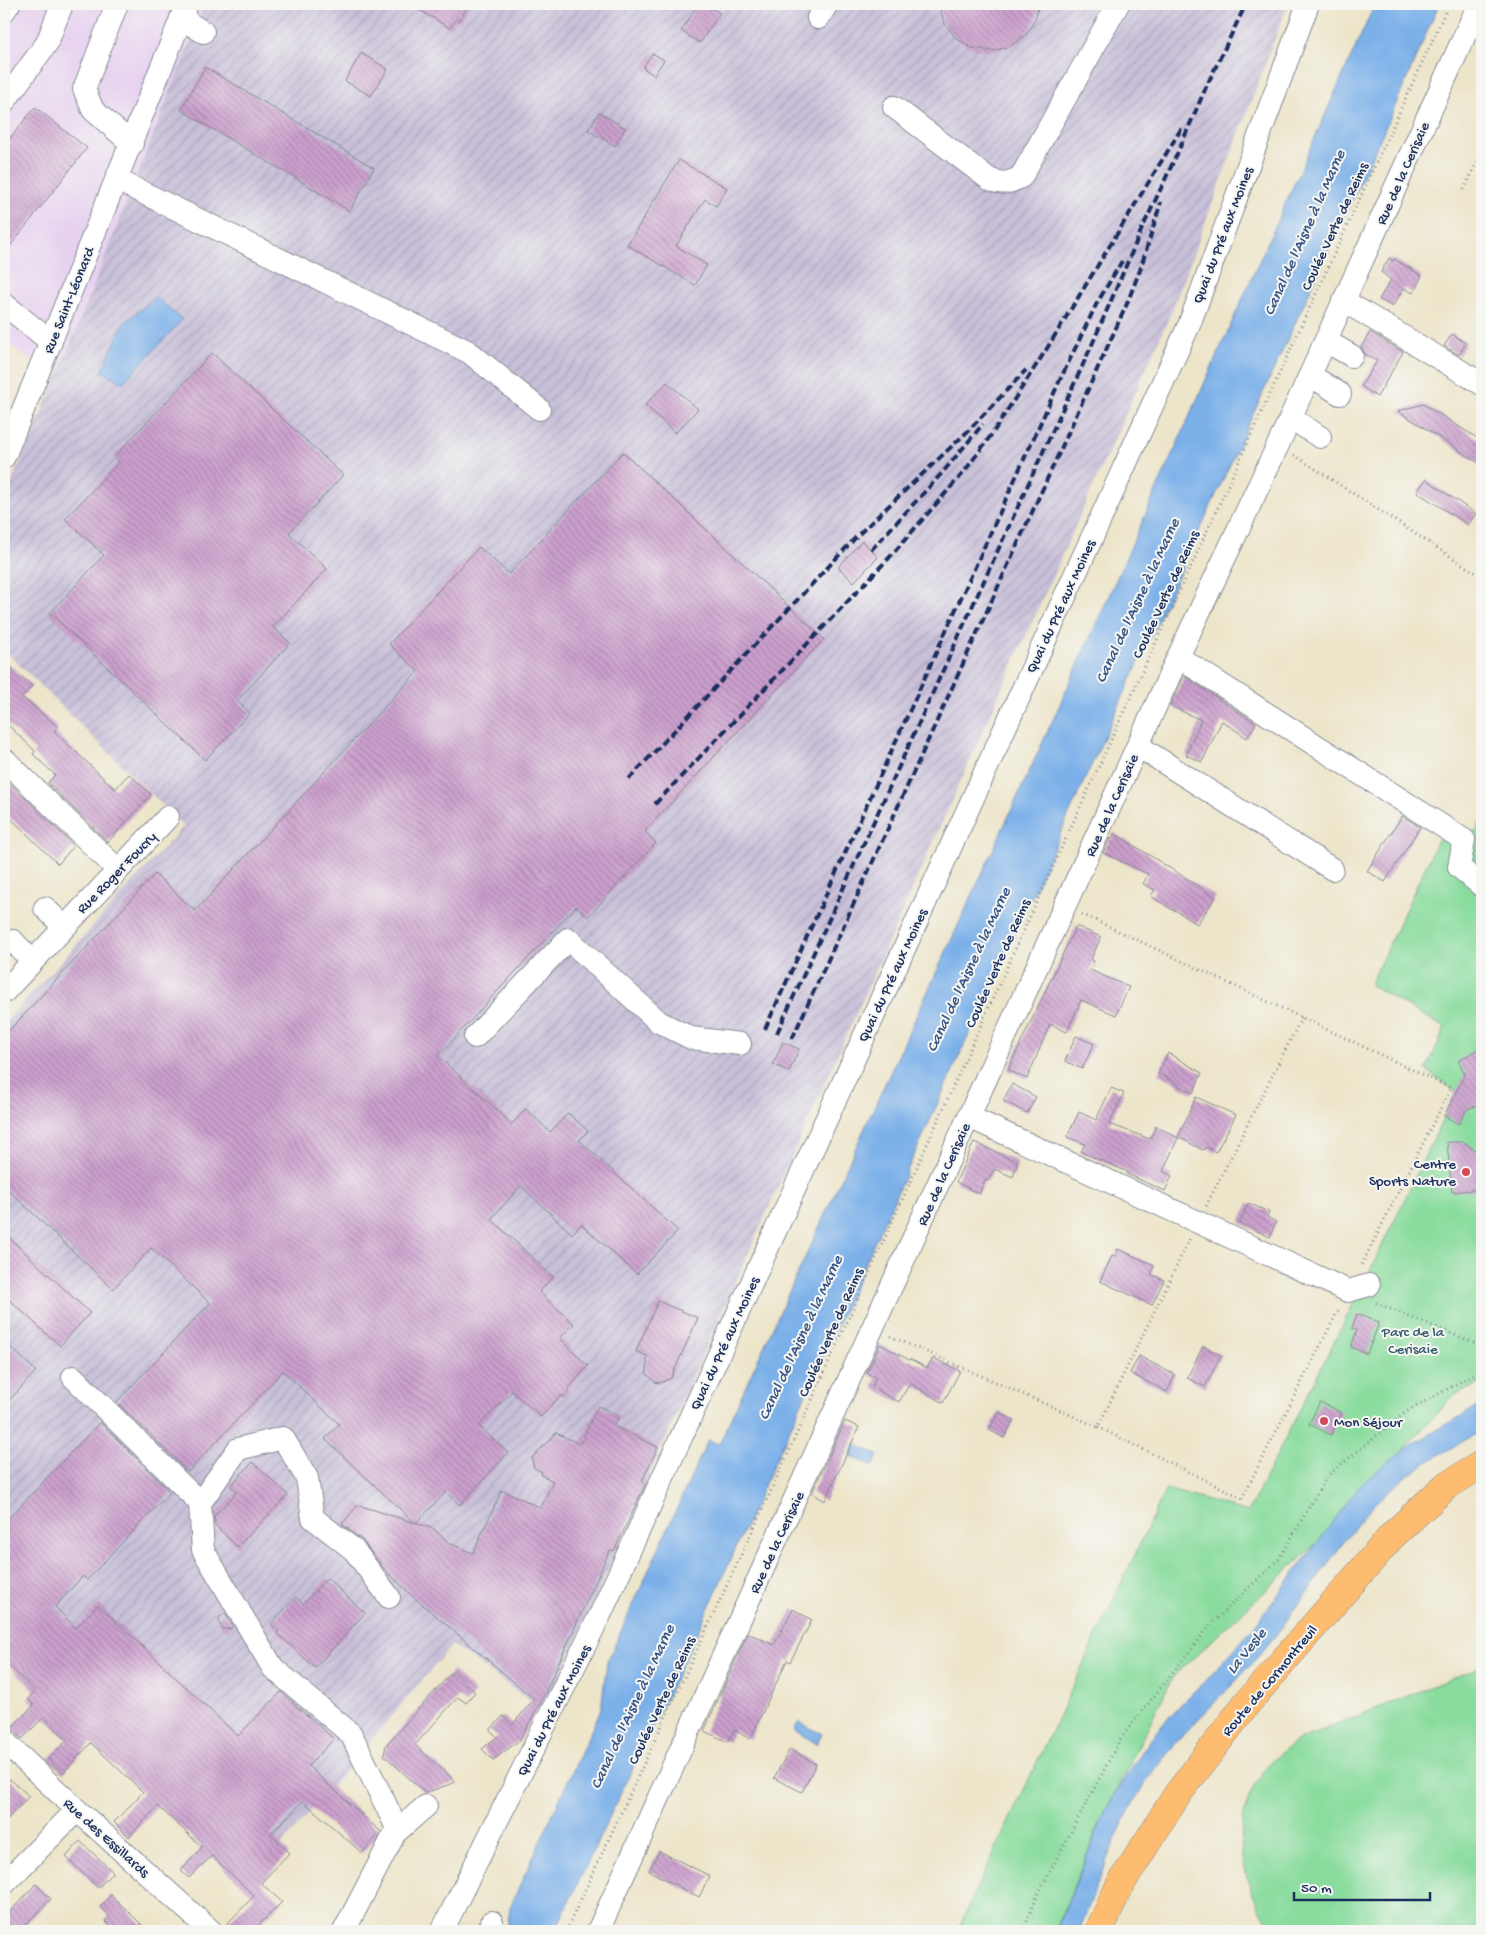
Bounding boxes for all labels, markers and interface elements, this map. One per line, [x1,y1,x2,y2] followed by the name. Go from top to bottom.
[1373,119,1435,228] street label: Rue de la Cerisaie
[1261,147,1352,319] water label: Canal de l'Aisne à la Marne
[1298,160,1374,294] street label: Coulée Verte de Reims
[1189,164,1258,307] street label: Quai du Pré aux Moines
[40,244,100,357] street label: Rue Saint-Léonard
[1093,516,1186,687] water label: Canal de l'Aisne à la Marne
[1129,528,1205,662] street label: Coulée Verte de Reims
[1023,537,1101,676] street label: Quai du Pré aux Moines
[1082,751,1144,860] street label: Rue de la Cerisaie
[74,828,162,918] street label: Rue Roger Foucry
[924,885,1017,1056] water label: Canal de l'Aisne à la Marne
[962,896,1036,1031] street label: Coulée Verte de Reims
[855,906,933,1045] street label: Quai du Pré aux Moines
[914,1120,976,1229] street label: Rue de la Cerisaie
[1369,1156,1456,1191] place label: Centre Sports Nature
[1460,1166,1472,1178] marker: Centre Sports Nature
[756,1253,849,1424] water label: Canal de l'Aisne à la Marne
[795,1265,869,1400] street label: Coulée Verte de Reims
[687,1274,765,1413] street label: Quai du Pré aux Moines
[1381,1324,1445,1359] park label: Parc de la Cerisaie
[1334,1414,1404,1432] place label: Mon Séjour
[1318,1415,1330,1427] marker: Mon Séjour
[746,1489,809,1597] street label: Rue de la Cerisaie
[588,1622,681,1793] water label: Canal de l'Aisne à la Marne
[1219,1622,1322,1741] street label: Route de Cormontreuil
[1224,1625,1272,1679] water label: La Vesle
[625,1634,701,1768] street label: Coulée Verte de Reims
[514,1642,596,1780] street label: Quai du Pré aux Moines
[59,1795,153,1882] street label: Rue des Essillards
[1294,1870,1430,1902] scale bar
[1301,1880,1332,1898] text: 50 m

